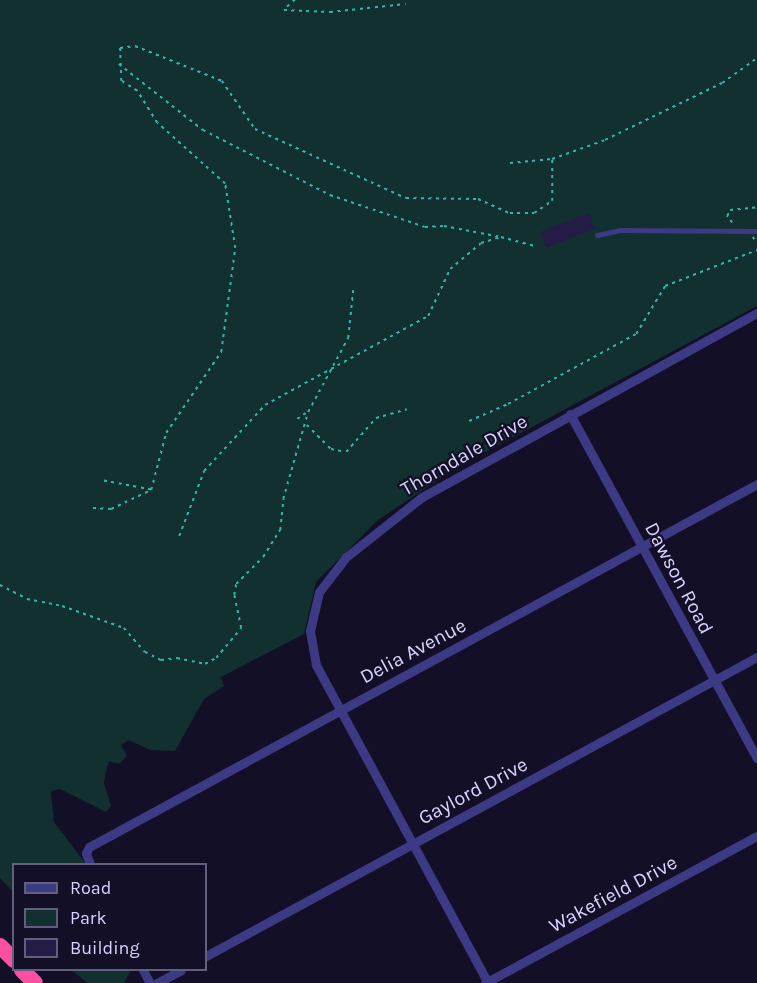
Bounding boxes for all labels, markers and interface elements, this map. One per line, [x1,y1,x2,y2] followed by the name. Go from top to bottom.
[396,409,532,501] street label: Thorndale Drive
[640,518,718,638] street label: Dawson Road
[356,613,470,689] street label: Delia Avenue
[414,752,532,830] street label: Gaylord Drive
[545,850,681,938] street label: Wakefield Drive
[12,863,207,971] legend
[70,877,111,899] text: Road
[70,907,107,929] text: Park
[70,937,140,959] text: Building

